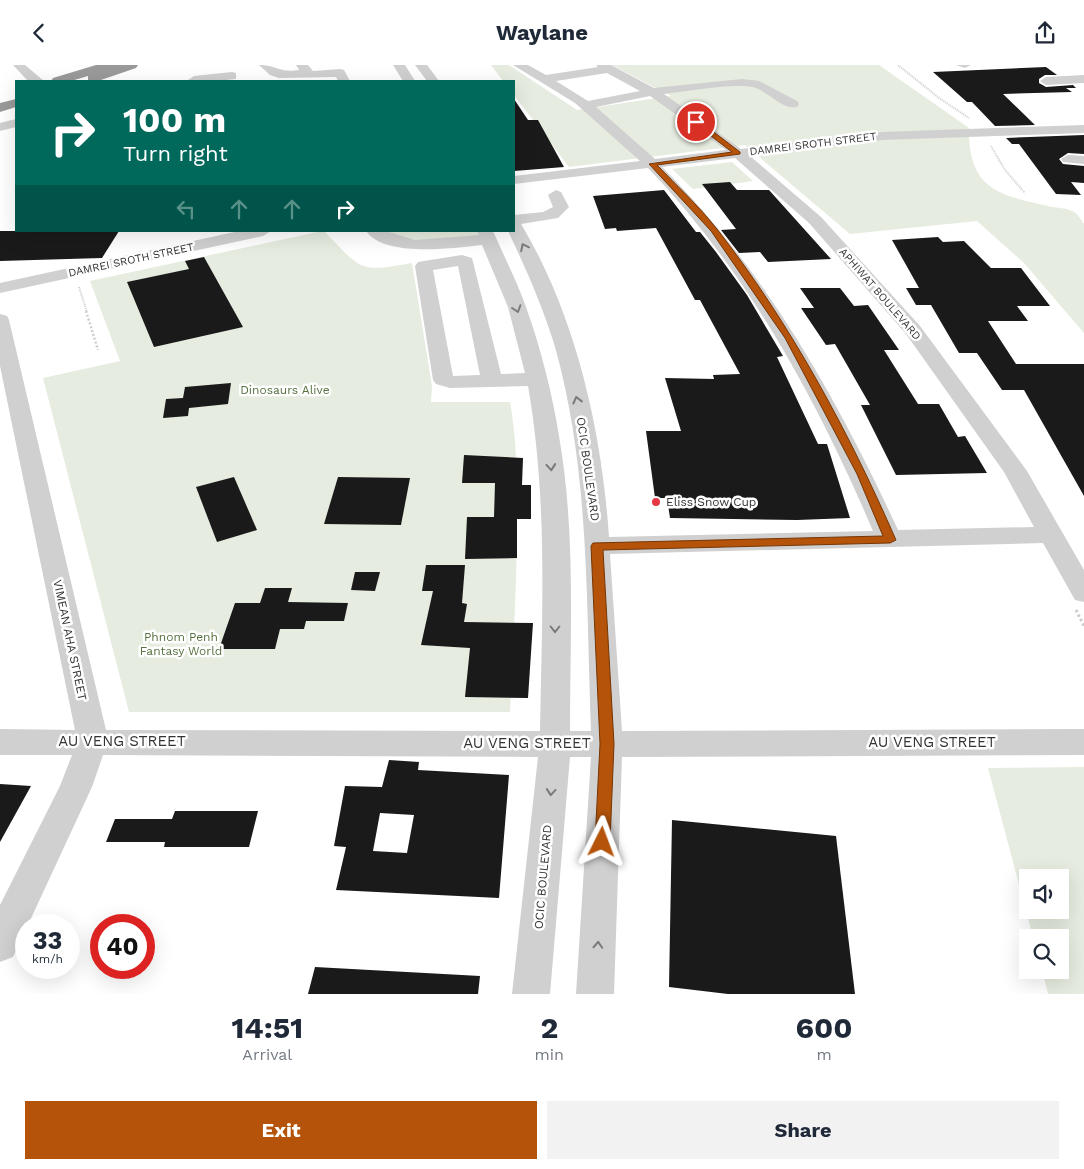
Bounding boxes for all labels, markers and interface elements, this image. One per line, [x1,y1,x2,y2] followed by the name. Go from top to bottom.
[25,19,53,47] icon: back
[1031,19,1059,47] icon: share
[496,20,588,45] text: Waylane
[123,99,226,141] text: 100 m
[40,100,105,165] icon: right
[675,101,717,143] pin
[682,108,710,136] icon: arrive
[749,130,878,158] street label: DAMREI SROTH STREET
[123,141,228,166] text: Turn right
[172,195,200,223] icon: left
[225,195,253,223] icon: ahead
[278,195,306,223] icon: ahead
[331,195,359,223] icon: right
[67,240,195,280] street label: DAMREI SROTH STREET
[520,243,530,252] one-way arrow
[837,245,924,343] street label: APHIWAT BOULEVARD
[512,304,522,312] one-way arrow
[240,383,330,397] park label: Dinosaurs Alive
[572,395,583,404] one-way arrow
[574,416,602,522] street label: OCIC BOULEVARD
[545,463,556,471] one-way arrow
[666,495,756,509] place label: Eliss Snow Cup
[650,496,662,508] marker: Eliss Snow Cup
[50,578,90,702] street label: VIMEAN AHA STREET
[550,626,560,634] one-way arrow
[140,630,222,658] park label: Phnom Penh Fantasy World
[58,732,186,750] street label: AU VENG STREET
[868,733,996,751] street label: AU VENG STREET
[463,734,591,752] street label: AU VENG STREET
[545,788,556,796] one-way arrow
[575,815,627,867] position arrow
[531,824,555,930] street label: OCIC BOULEVARD
[1019,869,1069,979] map controls
[1019,869,1069,919] button: sound
[90,914,155,979] speed limit sign: 40
[33,926,62,955] text: 33
[1019,929,1069,979] button: search
[592,941,603,949] one-way arrow
[32,952,63,966] text: km/h
[231,1010,303,1045] text: 14:51
[540,1010,558,1045] text: 2
[795,1010,853,1045] text: 600
[242,1045,292,1064] text: Arrival
[535,1045,564,1064] text: min
[816,1045,832,1064] text: m
[25,1101,537,1159] button: Exit
[547,1101,1059,1159] button: Share

